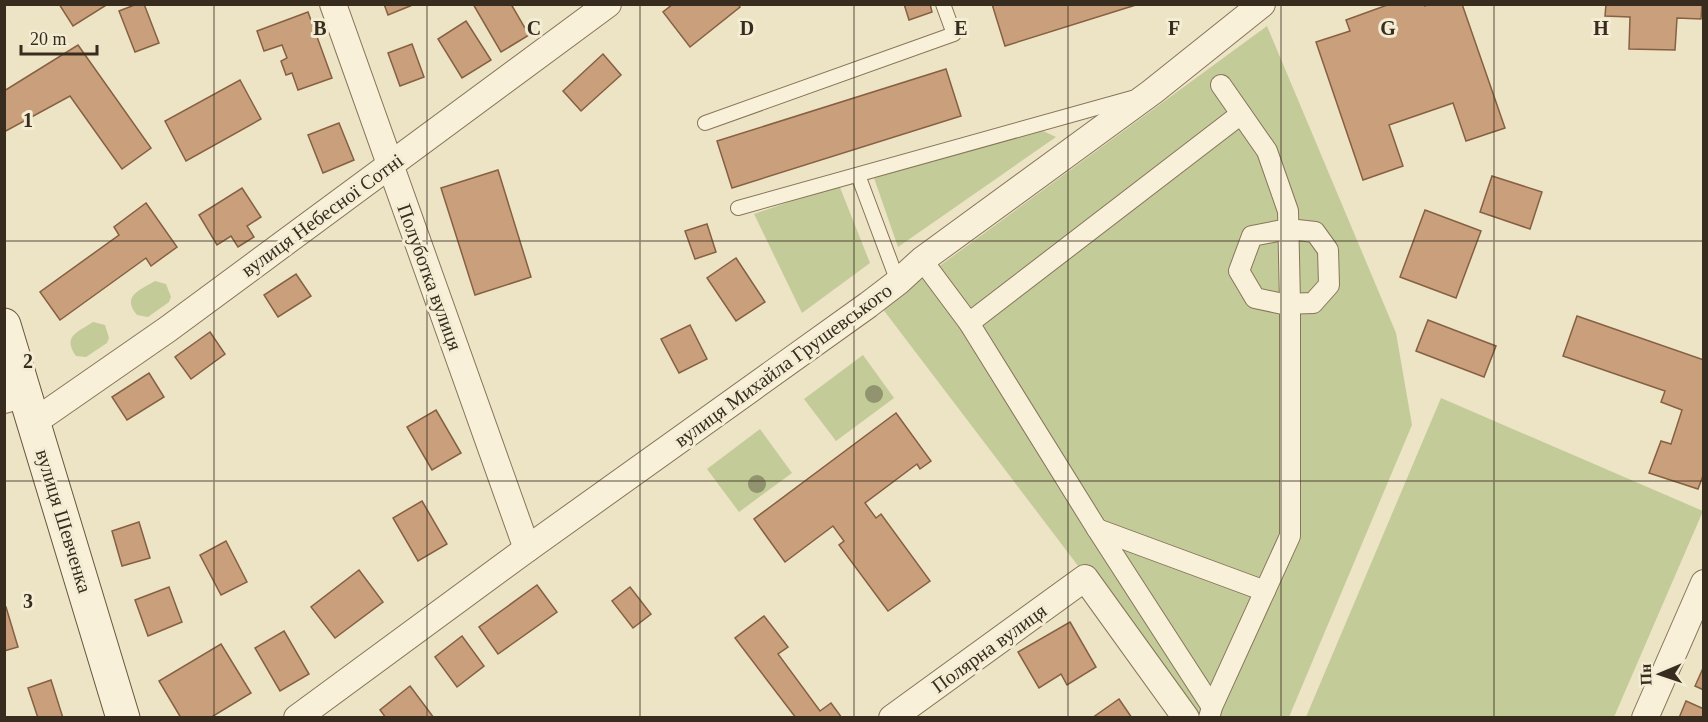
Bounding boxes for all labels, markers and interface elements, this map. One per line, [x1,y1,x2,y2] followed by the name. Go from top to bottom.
[313,17,327,39] text: B
[527,17,541,39] text: C
[740,17,754,39] text: D
[954,17,968,39] text: E
[1168,17,1180,39] text: F
[1380,17,1396,39] text: G
[1593,17,1609,39] text: H
[21,18,98,56] scale bar
[30,29,67,49] text: 20 m
[23,109,33,131] text: 1
[237,149,408,282] street label: вулиця Небесної Сотні
[392,201,467,354] street label: Полуботка вулиця
[670,279,897,452] street label: вулиця Михайла Грушевського
[23,350,33,372] text: 2
[31,446,96,596] street label: вулиця Шевченка
[23,590,33,612] text: 3
[927,599,1051,698] street label: Полярна вулиця
[1630,644,1690,704] north arrow
[1637,663,1654,686] text: Пн

